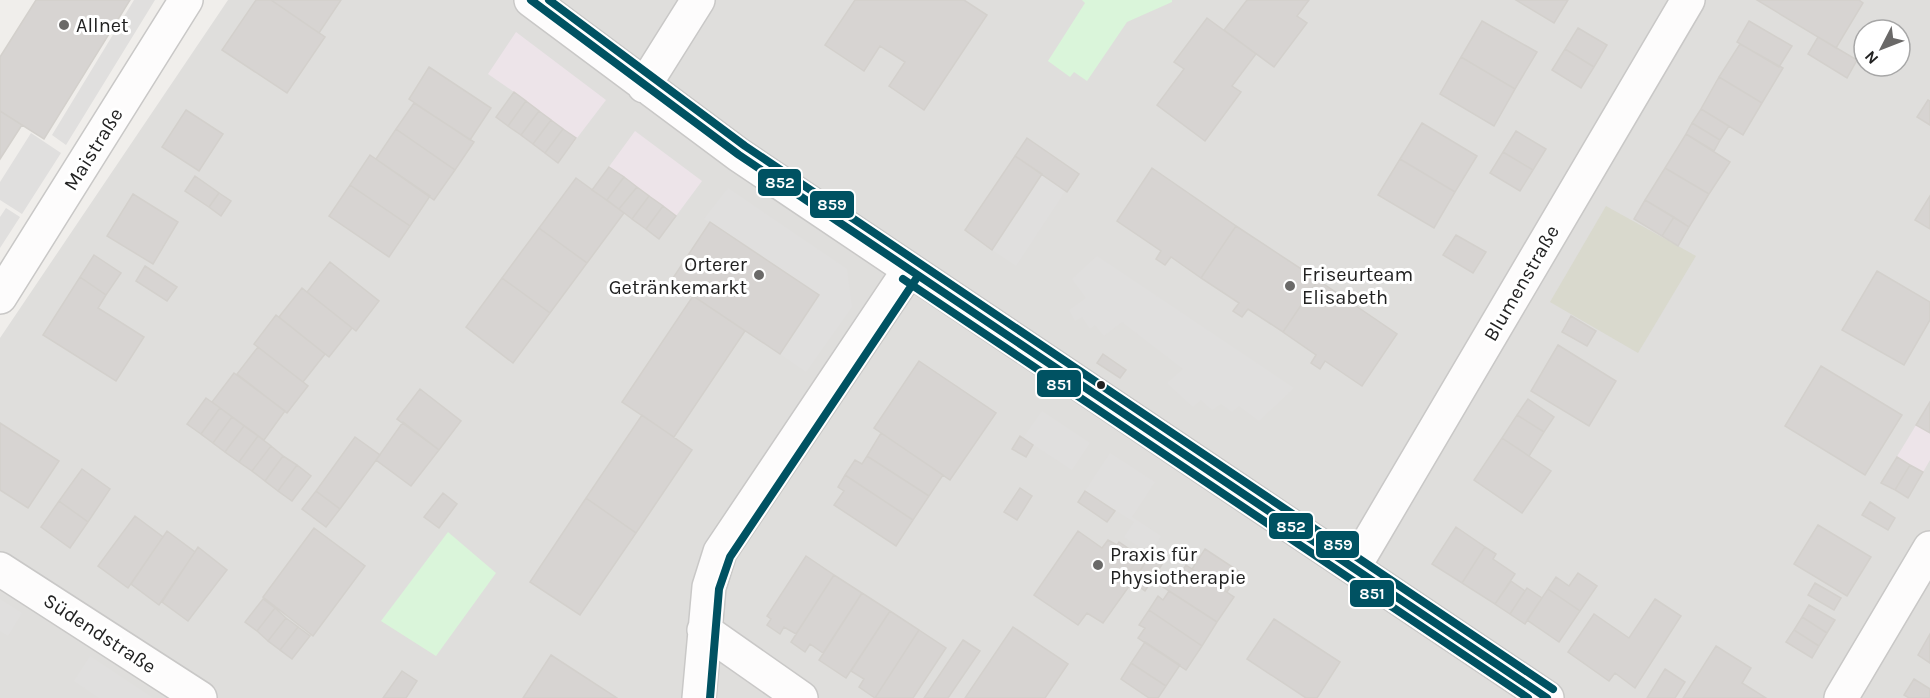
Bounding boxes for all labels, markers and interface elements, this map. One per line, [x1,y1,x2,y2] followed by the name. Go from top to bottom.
[76,14,129,37] place label: Allnet
[57,18,71,32] marker: Allnet
[1852,18,1912,78] north arrow
[1860,47,1882,68] text: N
[59,104,128,195] street label: Maistraße
[757,168,802,197] line badge: 852
[765,173,795,192] text: 852
[809,190,855,219] line badge: 859
[817,195,847,214] text: 859
[1479,221,1564,345] street label: Blumenstraße
[609,253,748,299] place label: Orterer Getränkemarkt
[1302,263,1413,309] place label: Friseurteam Elisabeth
[752,268,766,282] marker: Orterer Getränkemarkt
[1283,279,1297,293] marker: Friseurteam Elisabeth
[1036,369,1082,398] line badge: 851
[1046,375,1072,394] text: 851
[1095,379,1107,391] unlabelled marker
[1268,512,1314,540] line badge: 852
[1276,517,1306,536] text: 852
[1315,530,1360,559] line badge: 859
[1323,535,1353,554] text: 859
[1110,543,1246,589] place label: Praxis für Physiotherapie
[1091,558,1105,572] marker: Praxis für Physiotherapie
[1349,579,1395,608] line badge: 851
[1359,584,1385,603] text: 851
[39,589,160,678] street label: Südendstraße

